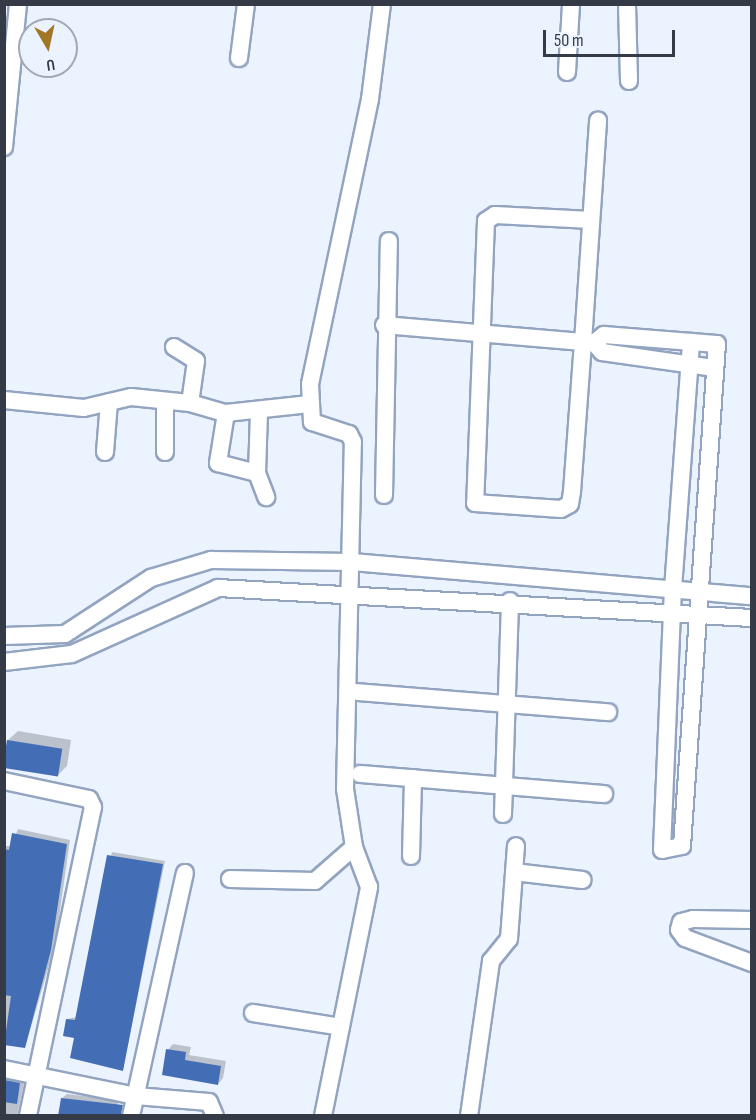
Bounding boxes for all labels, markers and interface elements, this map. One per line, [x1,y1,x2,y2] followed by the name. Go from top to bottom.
[18,18,78,78] north arrow
[546,18,678,56] scale bar
[554,30,584,51] text: 50 m
[45,54,56,74] text: U

